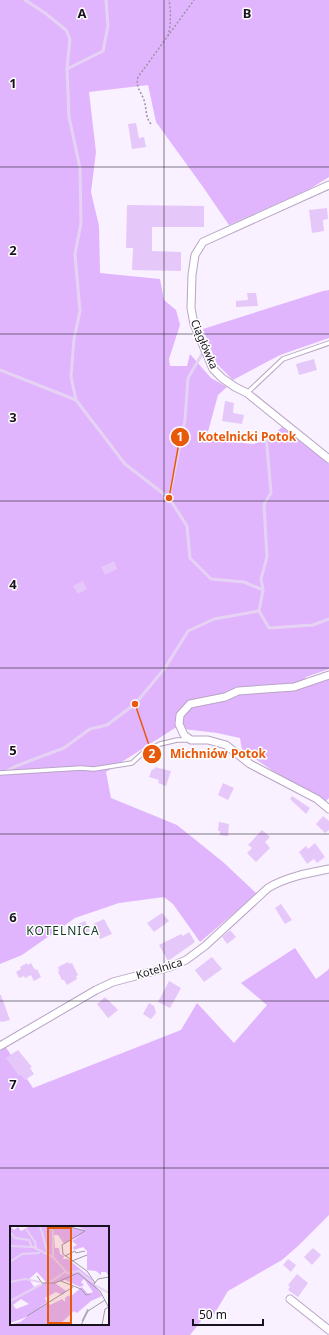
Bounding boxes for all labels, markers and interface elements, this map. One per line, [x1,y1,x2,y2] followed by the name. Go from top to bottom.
[78,4,87,22] text: A
[243,4,251,22] text: B
[9,74,17,92] text: 1
[9,241,17,259] text: 2
[188,317,222,371] street label: Ciągłówka
[9,408,17,426] text: 3
[170,425,304,449] callout: Kotelnicki Potok
[177,428,183,445] text: 1
[198,428,297,445] text: Kotelnicki Potok
[9,575,17,593] text: 4
[9,741,17,759] text: 5
[142,742,274,766] callout: Michniów Potok
[149,745,156,762] text: 2
[170,745,267,762] text: Michniów Potok
[9,908,17,926] text: 6
[26,922,100,939] district label: KOTELNICA
[134,954,184,982] street label: Kotelnica
[9,1075,17,1093] text: 7
[10,1226,109,1325] inset map
[193,1301,263,1327] scale bar
[199,1306,227,1323] text: 50 m

